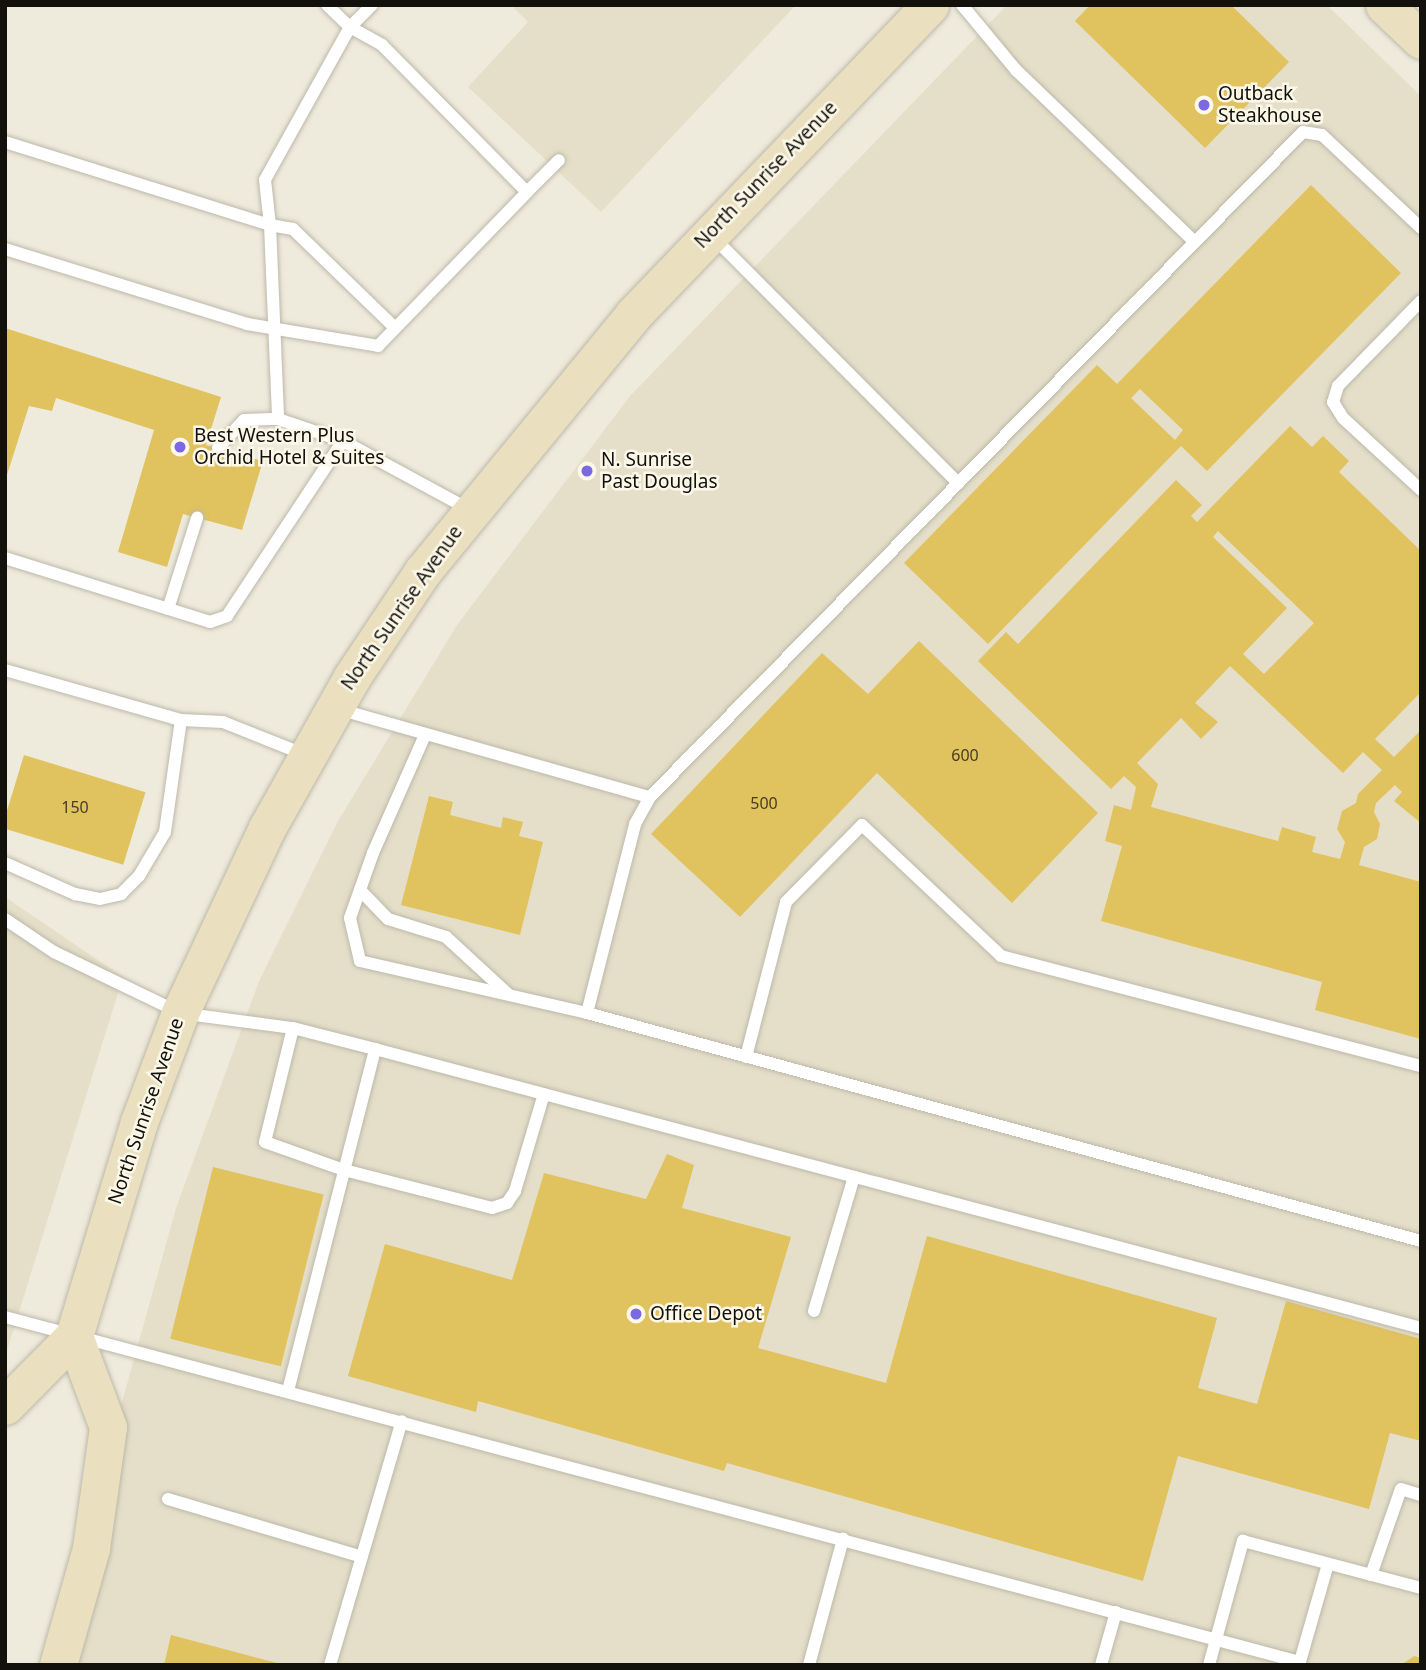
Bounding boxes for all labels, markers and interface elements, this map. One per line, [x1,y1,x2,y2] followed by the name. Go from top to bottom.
[1218,83,1322,127] place label: Outback Steakhouse
[690,97,842,253] street label: North Sunrise Avenue
[1196,97,1212,113] marker: Outback Steakhouse
[194,425,384,469] place label: Best Western Plus Orchid Hotel & Suites
[172,439,188,455] marker: Best Western Plus Orchid Hotel & Suites
[601,449,718,493] place label: N. Sunrise Past Douglas
[579,463,595,479] marker: N. Sunrise Past Douglas
[337,521,467,695] street label: North Sunrise Avenue
[951,745,979,765] house number: 600
[750,793,778,813] house number: 500
[61,797,89,817] house number: 150
[103,1015,189,1207] street label: North Sunrise Avenue
[650,1303,762,1325] place label: Office Depot
[628,1306,644,1322] marker: Office Depot

